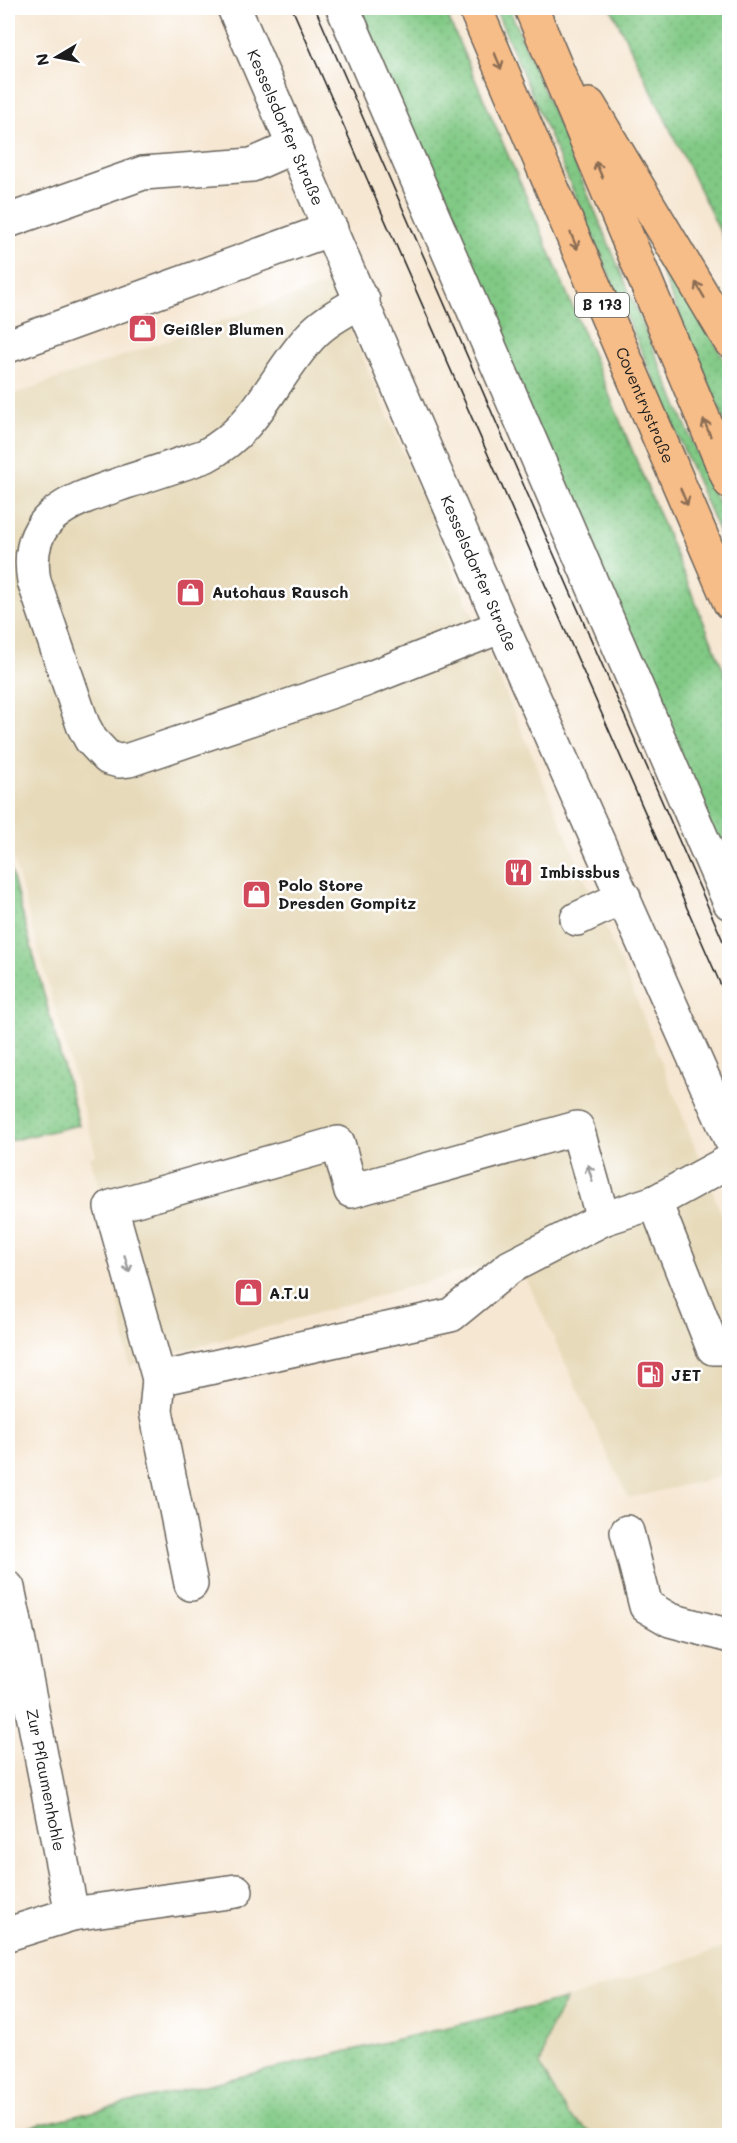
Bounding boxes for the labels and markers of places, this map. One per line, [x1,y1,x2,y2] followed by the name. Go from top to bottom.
[126,313,158,345] shop icon: Geißler Blumen
[163,318,284,339] place label: Geißler Blumen
[175,576,207,608] shop icon: Autohaus Rausch
[212,581,348,602] place label: Autohaus Rausch
[503,856,535,888] restaurant icon: Imbissbus
[540,861,620,882] place label: Imbissbus
[278,874,416,913] place label: Polo Store Dresden Gompitz
[241,878,273,910] shop icon: Polo Store Dresden Gompitz
[232,1277,264,1309] shop icon: A.T.U
[269,1282,309,1303] place label: A.T.U
[634,1359,666,1391] fuel station icon: JET
[671,1364,701,1385] place label: JET

